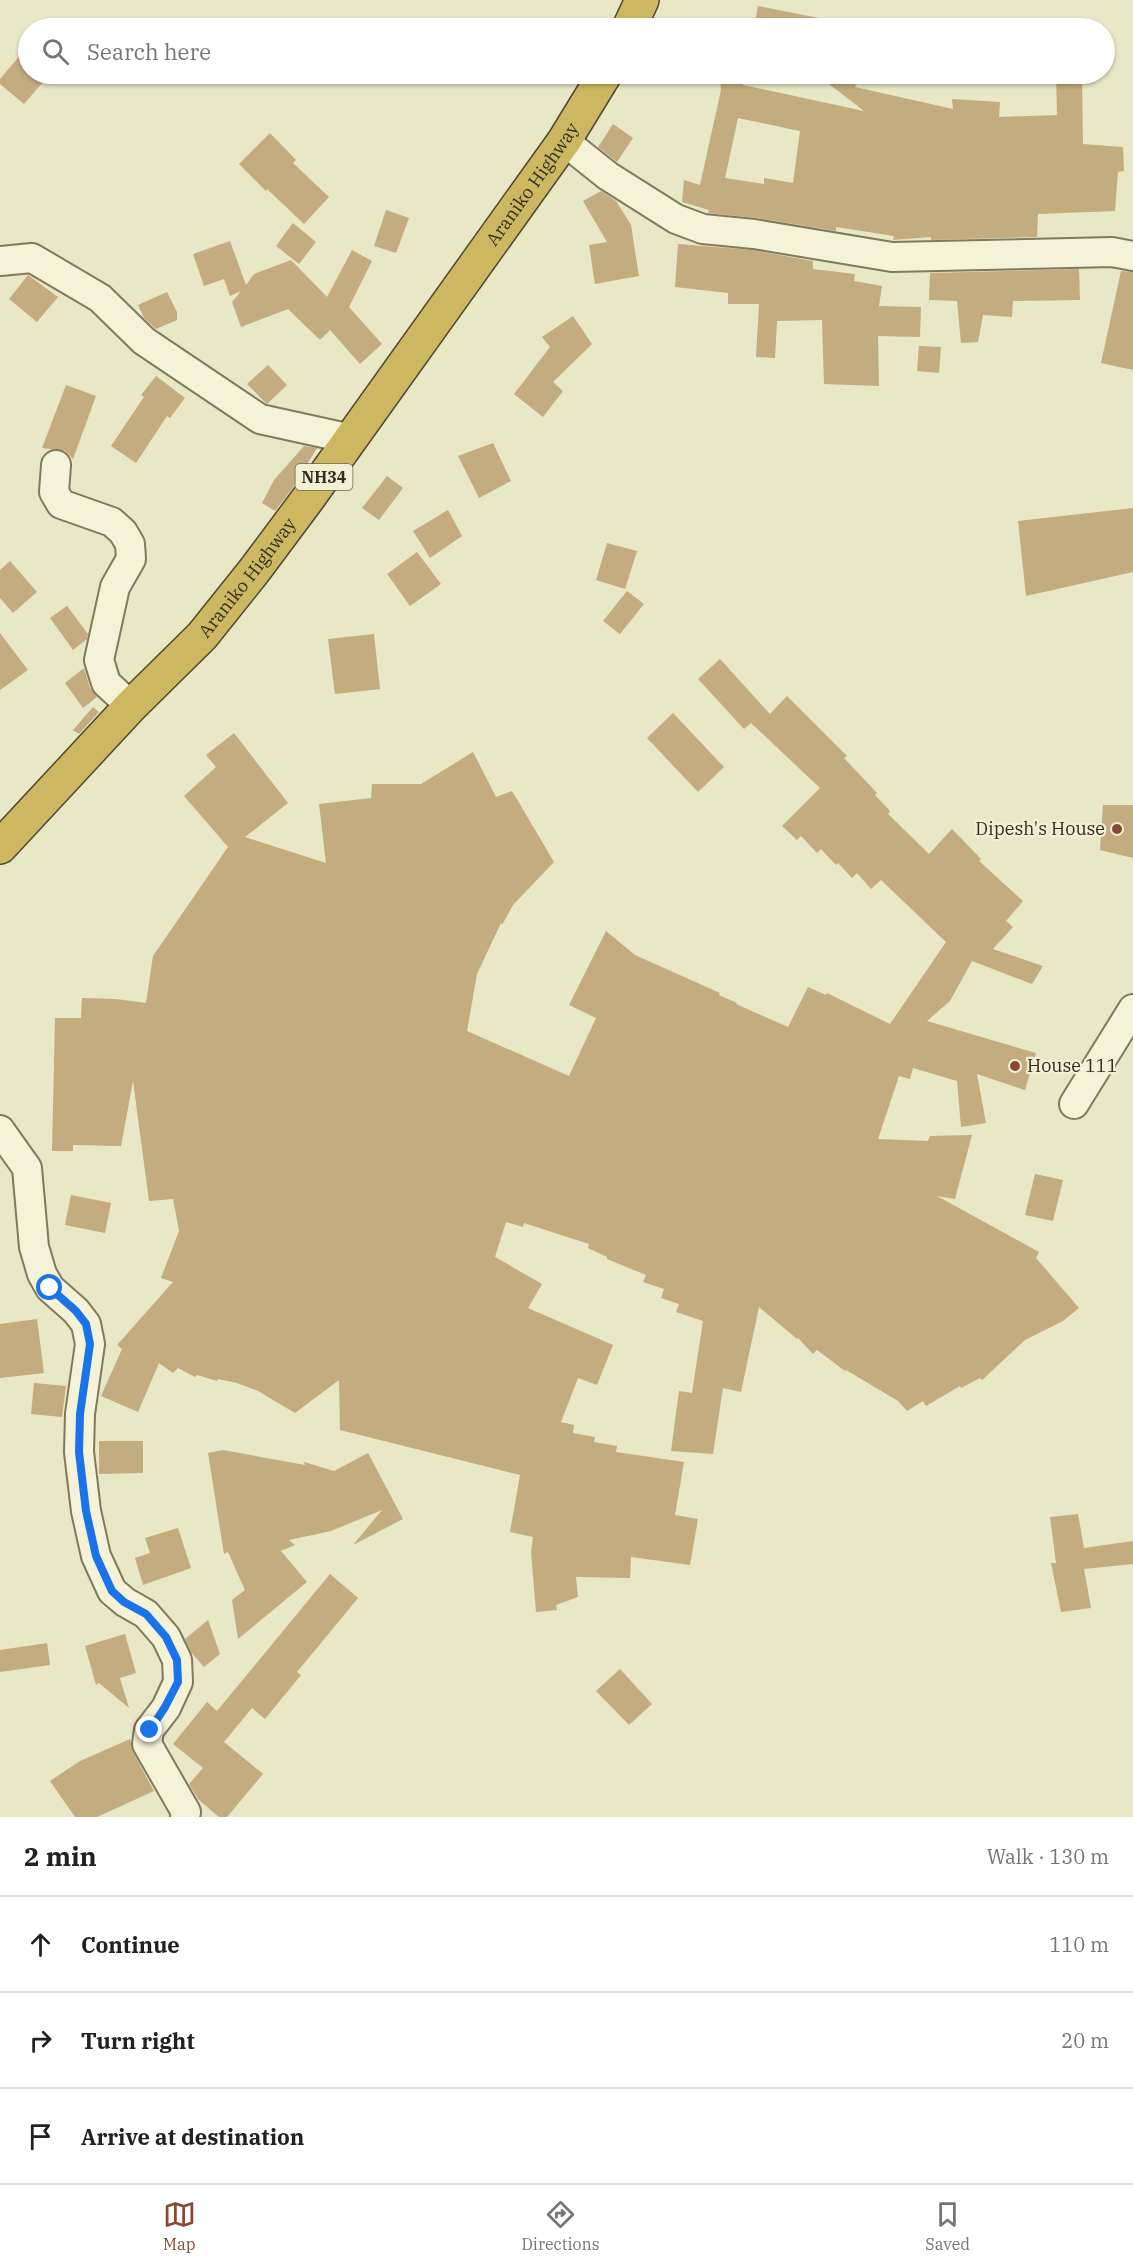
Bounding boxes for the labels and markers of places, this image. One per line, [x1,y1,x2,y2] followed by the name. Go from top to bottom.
[975,817,1105,840] place label: Dipesh's House
[1110,822,1124,836] marker: Dipesh's House
[1027,1054,1117,1077] place label: House 111
[1008,1059,1022,1073] marker: House 111

